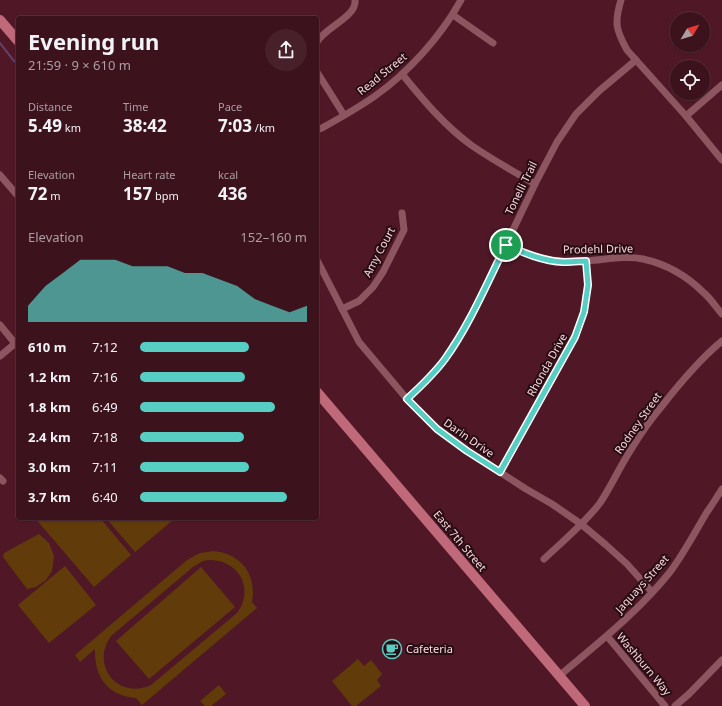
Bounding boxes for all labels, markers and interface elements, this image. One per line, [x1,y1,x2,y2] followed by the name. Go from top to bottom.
[670,12,710,52] north arrow
[670,12,710,100] map controls
[28,26,159,56] text: Evening run
[265,29,307,71] button: share
[354,49,410,98] street label: Read Street
[28,56,131,74] text: 21:59 · 9 × 610 m
[670,60,710,100] button: locate
[28,99,73,114] text: Distance
[123,99,148,114] text: Time
[218,99,242,114] text: Pace
[28,114,62,137] text: 5.49
[123,114,167,137] text: 38:42
[218,114,252,137] text: 7:03
[62,120,81,135] text: km
[252,120,275,135] text: /km
[501,158,540,217] street label: Tonelli Trail
[28,167,75,182] text: Elevation
[123,167,176,182] text: Heart rate
[218,167,238,182] text: kcal
[28,182,47,205] text: 72
[123,182,152,205] text: 157
[218,182,247,205] text: 436
[47,188,61,203] text: m
[152,188,179,203] text: bpm
[359,224,398,279] street label: Amy Court
[28,228,84,246] text: Elevation
[240,228,307,246] text: 152–160 m
[489,228,523,262] pin
[495,234,517,256] icon: arrive
[563,240,633,257] street label: Prodehl Drive
[523,330,570,399] street label: Rhonda Drive
[28,338,66,356] text: 610 m
[92,338,118,356] text: 7:12
[28,368,71,386] text: 1.2 km
[92,368,118,386] text: 7:16
[611,389,664,457] street label: Rodney Street
[28,398,71,416] text: 1.8 km
[92,398,118,416] text: 6:49
[441,415,498,460] street label: Darin Drive
[28,428,71,446] text: 2.4 km
[92,428,118,446] text: 7:18
[28,458,71,476] text: 3.0 km
[92,458,118,476] text: 7:11
[28,488,71,506] text: 3.7 km
[92,488,118,506] text: 6:40
[431,507,490,574] street label: East 7th Street
[611,551,672,617] street label: Jaquays Street
[614,629,675,699] street label: Washburn Way
[381,638,403,660] cafe icon: Cafeteria
[406,641,453,656] place label: Cafeteria

